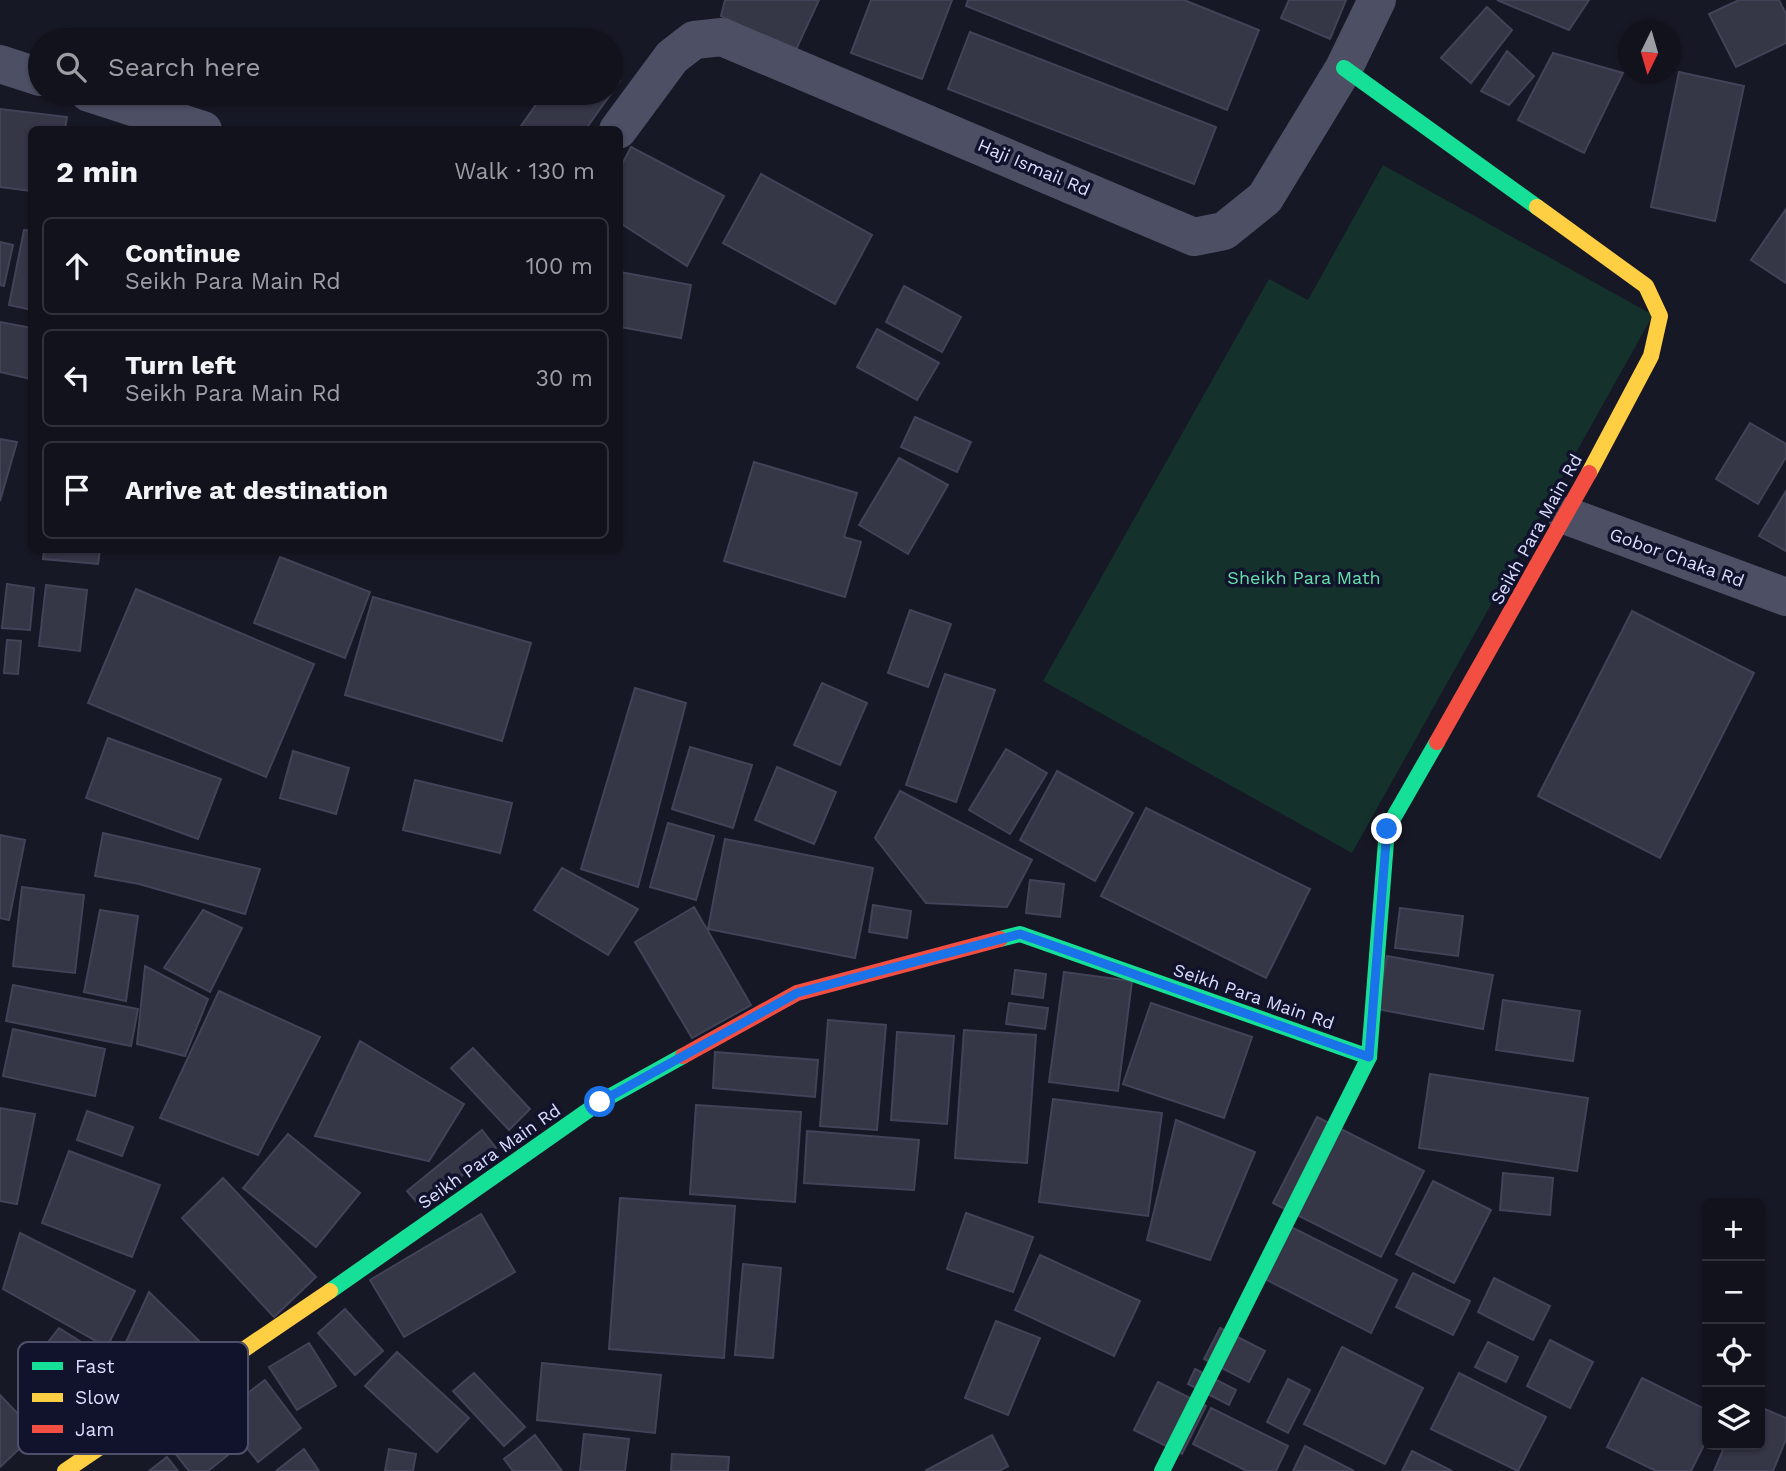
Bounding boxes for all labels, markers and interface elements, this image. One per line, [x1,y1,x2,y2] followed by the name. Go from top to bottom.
[1618,21,1681,84] north arrow
[28,28,623,105] search box
[52,48,90,86] icon: search
[108,52,260,82] text: Search here
[975,134,1093,200] street label: Haji Ismail Rd
[56,154,138,189] text: 2 min
[454,158,595,185] text: Walk · 130 m
[125,238,241,268] text: Continue
[58,247,96,285] icon: ahead
[526,253,593,280] text: 100 m
[125,268,341,295] text: Seikh Para Main Rd
[125,350,236,380] text: Turn left
[58,359,96,397] icon: left
[536,365,593,392] text: 30 m
[125,380,341,407] text: Seikh Para Main Rd
[1486,450,1586,608] street label: Seikh Para Main Rd
[58,471,96,509] icon: arrive
[125,475,388,505] text: Arrive at destination
[1607,523,1747,591] street label: Gobor Chaka Rd
[1227,567,1381,588] park label: Sheikh Para Math
[1371,813,1402,844] route end
[1171,959,1337,1033] street label: Seikh Para Main Rd
[584,1086,615,1117] route start
[414,1099,564,1213] street label: Seikh Para Main Rd
[1702,1198,1765,1450] map controls
[1702,1198,1765,1261] button: +
[1702,1261,1765,1324] button: −
[1702,1324,1765,1387] button: locate
[18,1342,248,1454] legend
[75,1355,114,1378] text: Fast
[75,1386,120,1409] text: Slow
[1702,1387,1765,1450] button: layers
[75,1418,114,1441] text: Jam

